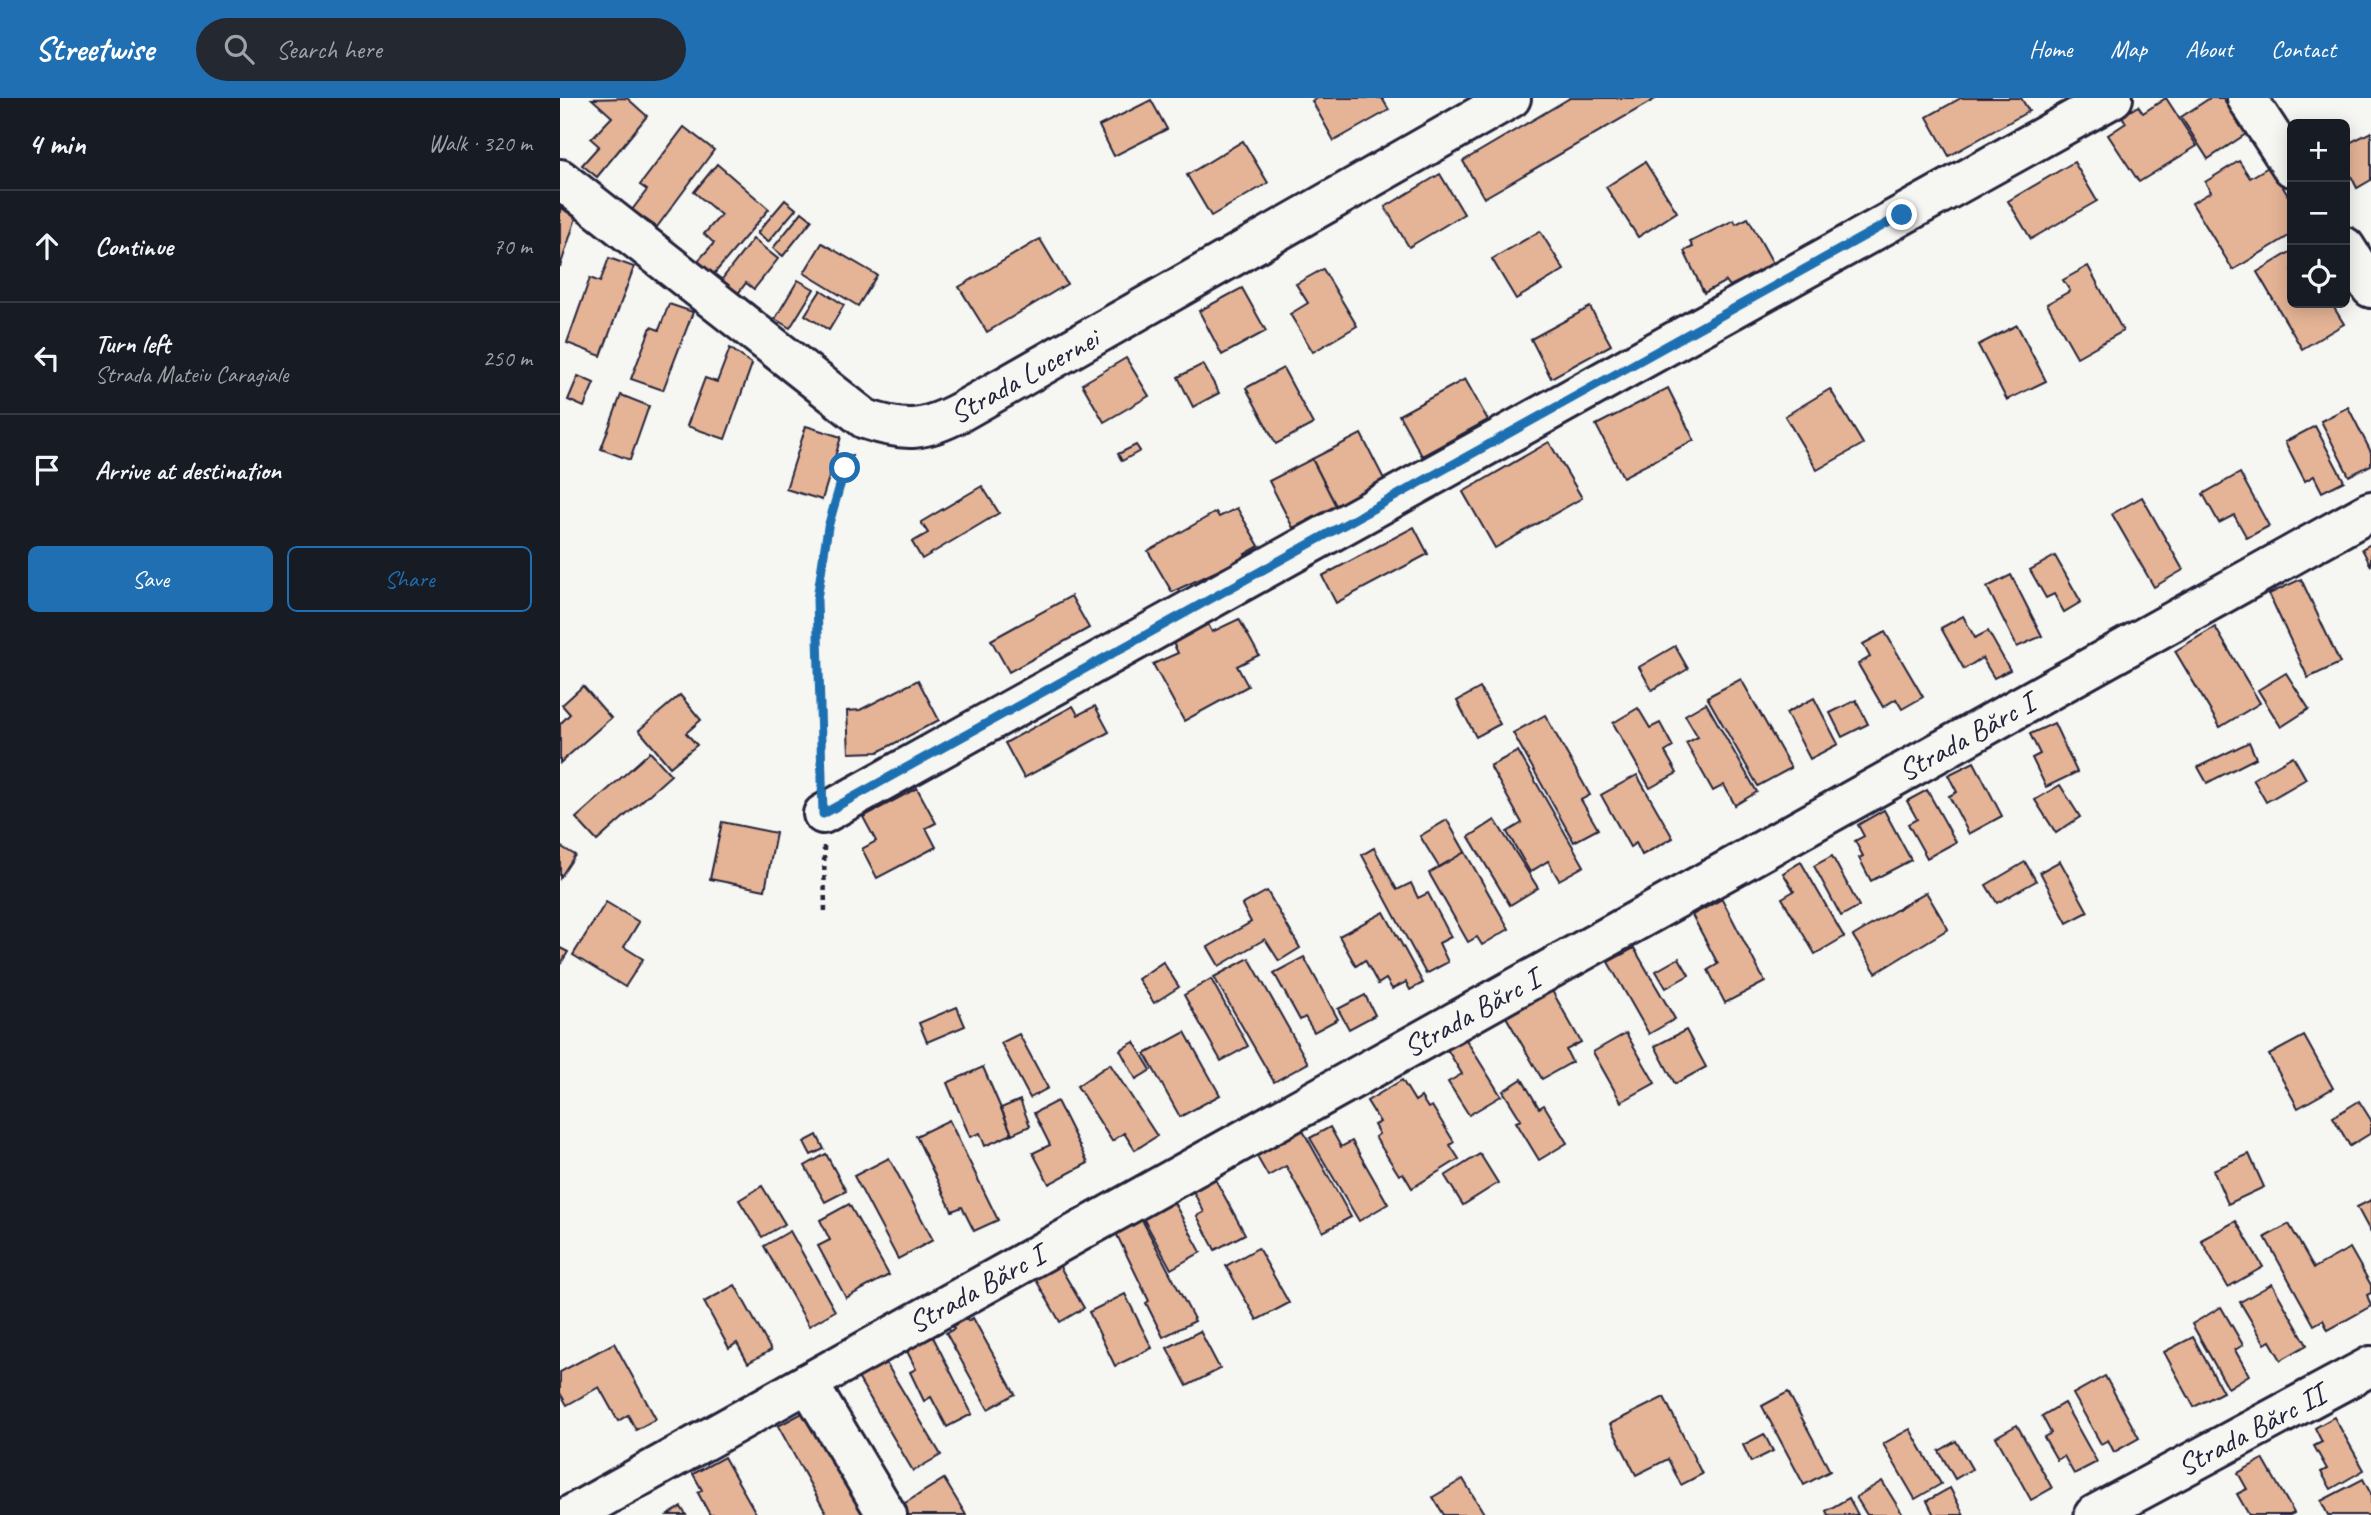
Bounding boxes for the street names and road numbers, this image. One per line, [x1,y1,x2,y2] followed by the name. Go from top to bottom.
[943,318,1108,432] street label: Strada Lucernei
[1891,681,2047,790] street label: Strada Bărc I
[1396,957,1552,1066] street label: Strada Bărc I
[901,1233,1057,1342] street label: Strada Bărc I
[2171,1372,2337,1485] street label: Strada Bărc II

